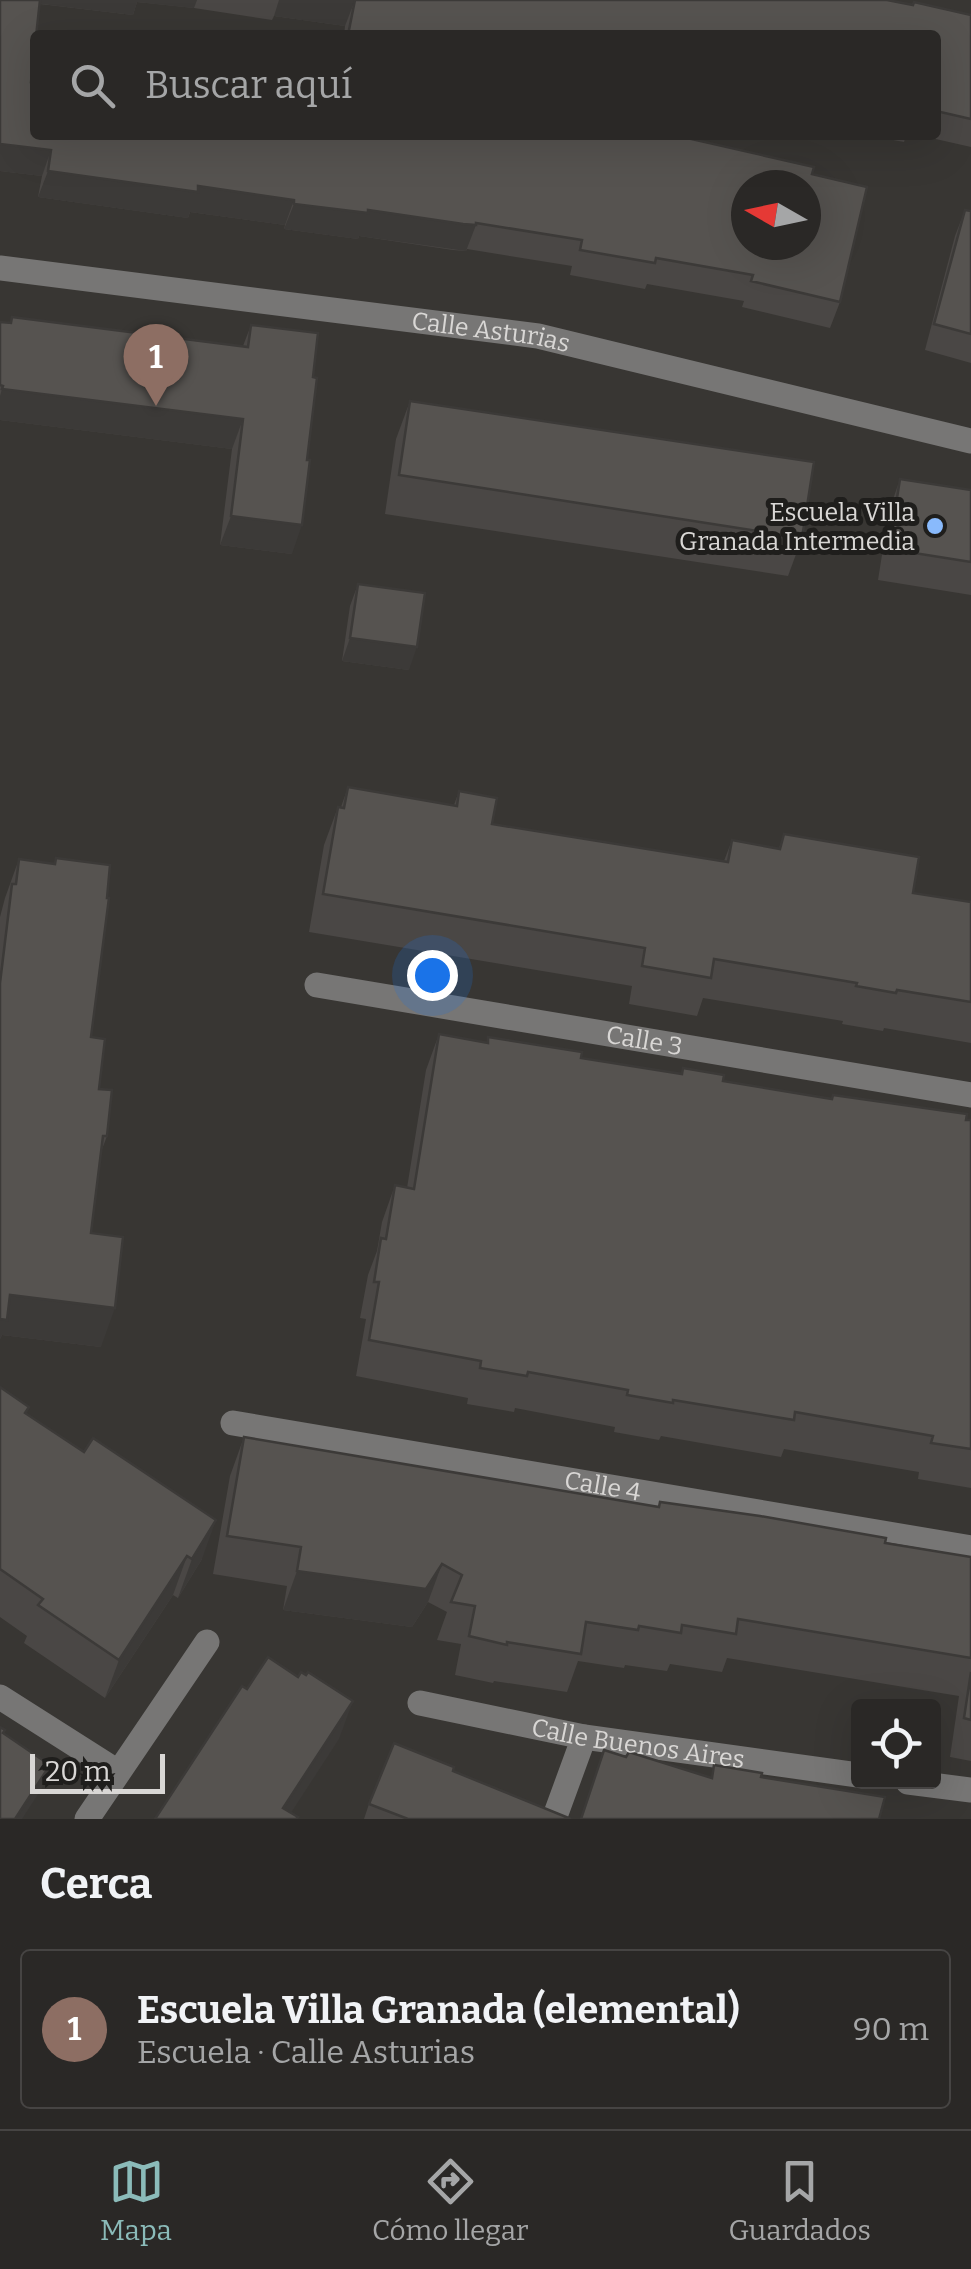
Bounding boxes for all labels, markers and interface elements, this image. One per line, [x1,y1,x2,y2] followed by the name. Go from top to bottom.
[30,30,941,140] search box
[65,58,120,113] icon: search
[145,62,352,108] text: Buscar aquí
[731,170,821,260] north arrow
[410,306,573,359] street label: Calle Asturias
[124,324,188,406] pin: 1
[679,498,915,557] place label: Escuela Villa Granada Intermedia
[924,515,946,537] marker: Escuela Villa Granada Intermedia
[407,950,458,1001] your location
[604,1020,685,1062] street label: Calle 3
[562,1465,643,1508] street label: Calle 4
[851,1699,941,1789] map controls
[851,1699,941,1789] button: locate
[529,1713,747,1775] street label: Calle Buenos Aires
[30,1749,165,1794] scale bar
[45,1755,111,1788] text: 20 m
[40,1859,152,1909] text: Cerca
[137,1987,740,2033] text: Escuela Villa Granada (elemental)
[68,2010,81,2048] text: 1
[853,2010,929,2048] text: 90 m
[137,2033,475,2071] text: Escuela · Calle Asturias
[100,2154,172,2247] tab: Mapa
[372,2154,528,2247] tab: Cómo llegar
[729,2154,871,2247] tab: Guardados

